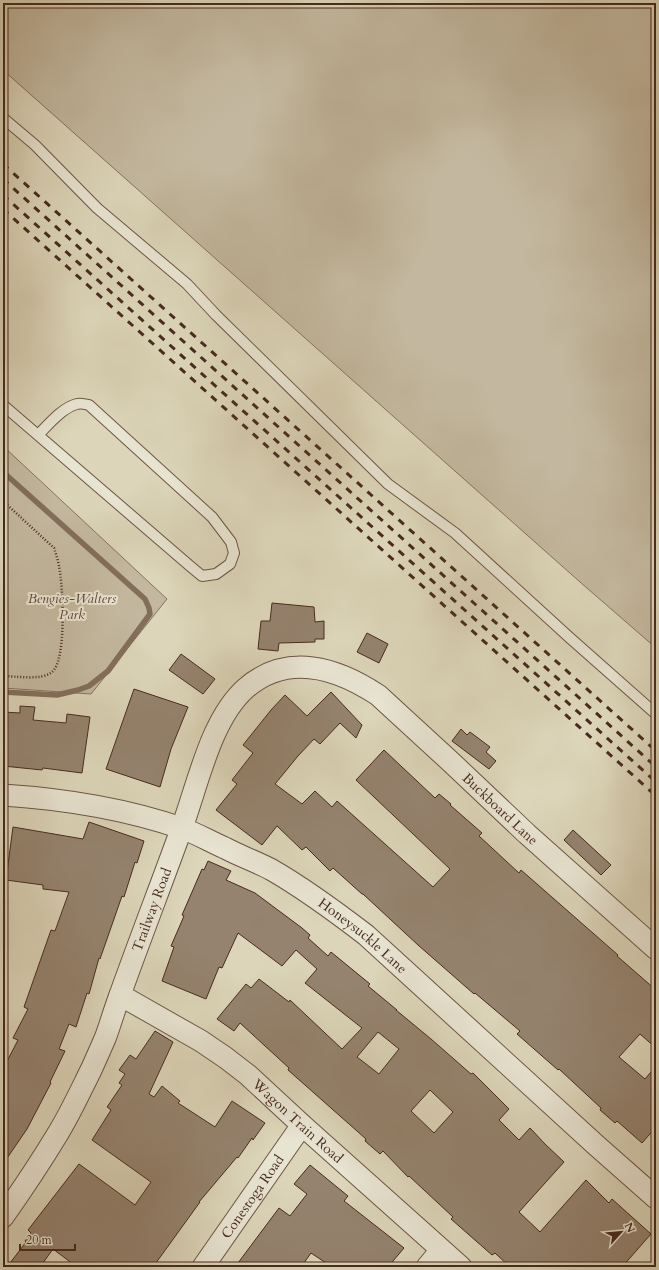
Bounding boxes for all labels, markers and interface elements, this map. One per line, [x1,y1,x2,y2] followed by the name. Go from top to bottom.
[28,589,116,624] park label: Bengies-Walters Park
[458,769,542,849] street label: Buckboard Lane
[128,865,176,954] street label: Trailway Road
[314,894,411,978] street label: Honeysuckle Lane
[247,1074,348,1168] street label: Wagon Train Road
[217,1151,289,1242] street label: Conestoga Road
[601,1212,641,1252] north arrow
[621,1220,639,1236] text: N
[20,1226,75,1252] scale bar
[26,1232,53,1248] text: 20 m

